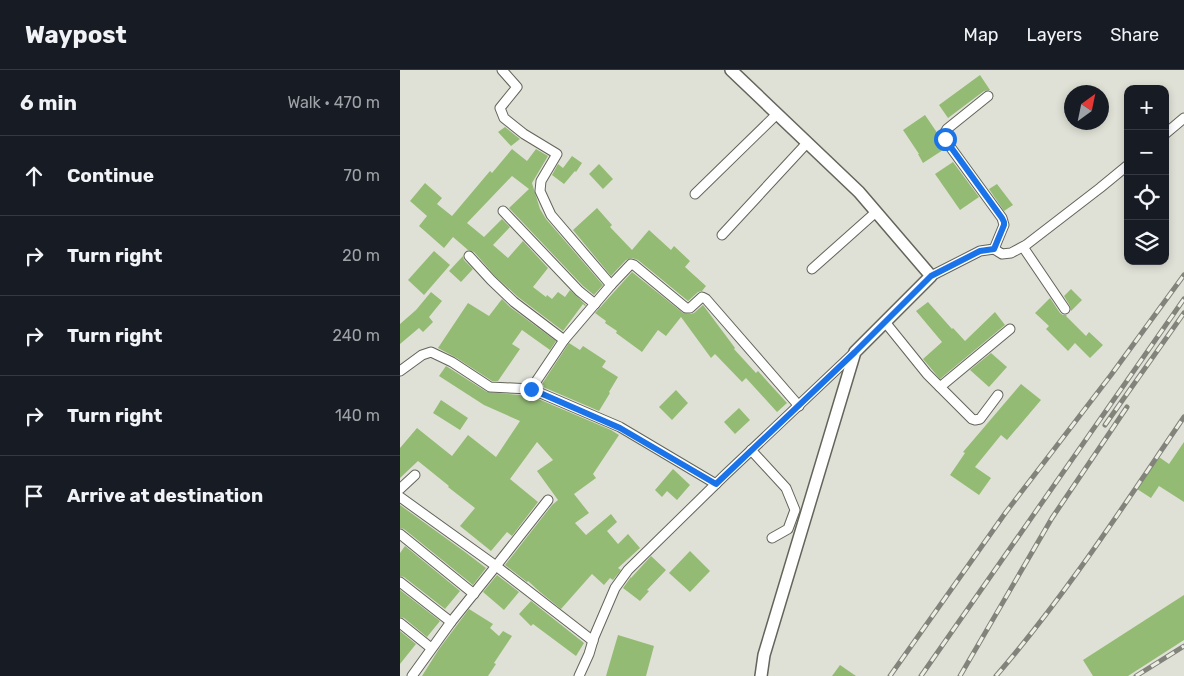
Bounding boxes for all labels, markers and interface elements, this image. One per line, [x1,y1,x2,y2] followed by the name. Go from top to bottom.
[25,21,127,49] text: Waypost
[964,24,999,46] text: Map
[1027,24,1082,46] text: Layers
[1110,24,1159,46] text: Share
[1064,85,1109,130] north arrow
[1124,85,1169,265] map controls
[1124,85,1169,130] button: +
[20,90,77,115] text: 6 min
[287,93,380,112] text: Walk · 470 m
[934,128,957,151] route start
[1124,130,1169,175] button: −
[20,162,48,190] icon: ahead
[67,164,154,187] text: Continue
[343,166,380,185] text: 70 m
[1124,175,1169,220] button: locate
[1124,220,1169,265] button: layers
[20,242,48,270] icon: right
[67,244,162,267] text: Turn right
[342,246,380,265] text: 20 m
[20,322,48,350] icon: right
[67,324,162,347] text: Turn right
[333,326,380,345] text: 240 m
[520,378,543,401] route end
[20,402,48,430] icon: right
[67,404,162,427] text: Turn right
[335,406,380,425] text: 140 m
[20,482,48,510] icon: arrive
[67,484,263,507] text: Arrive at destination

